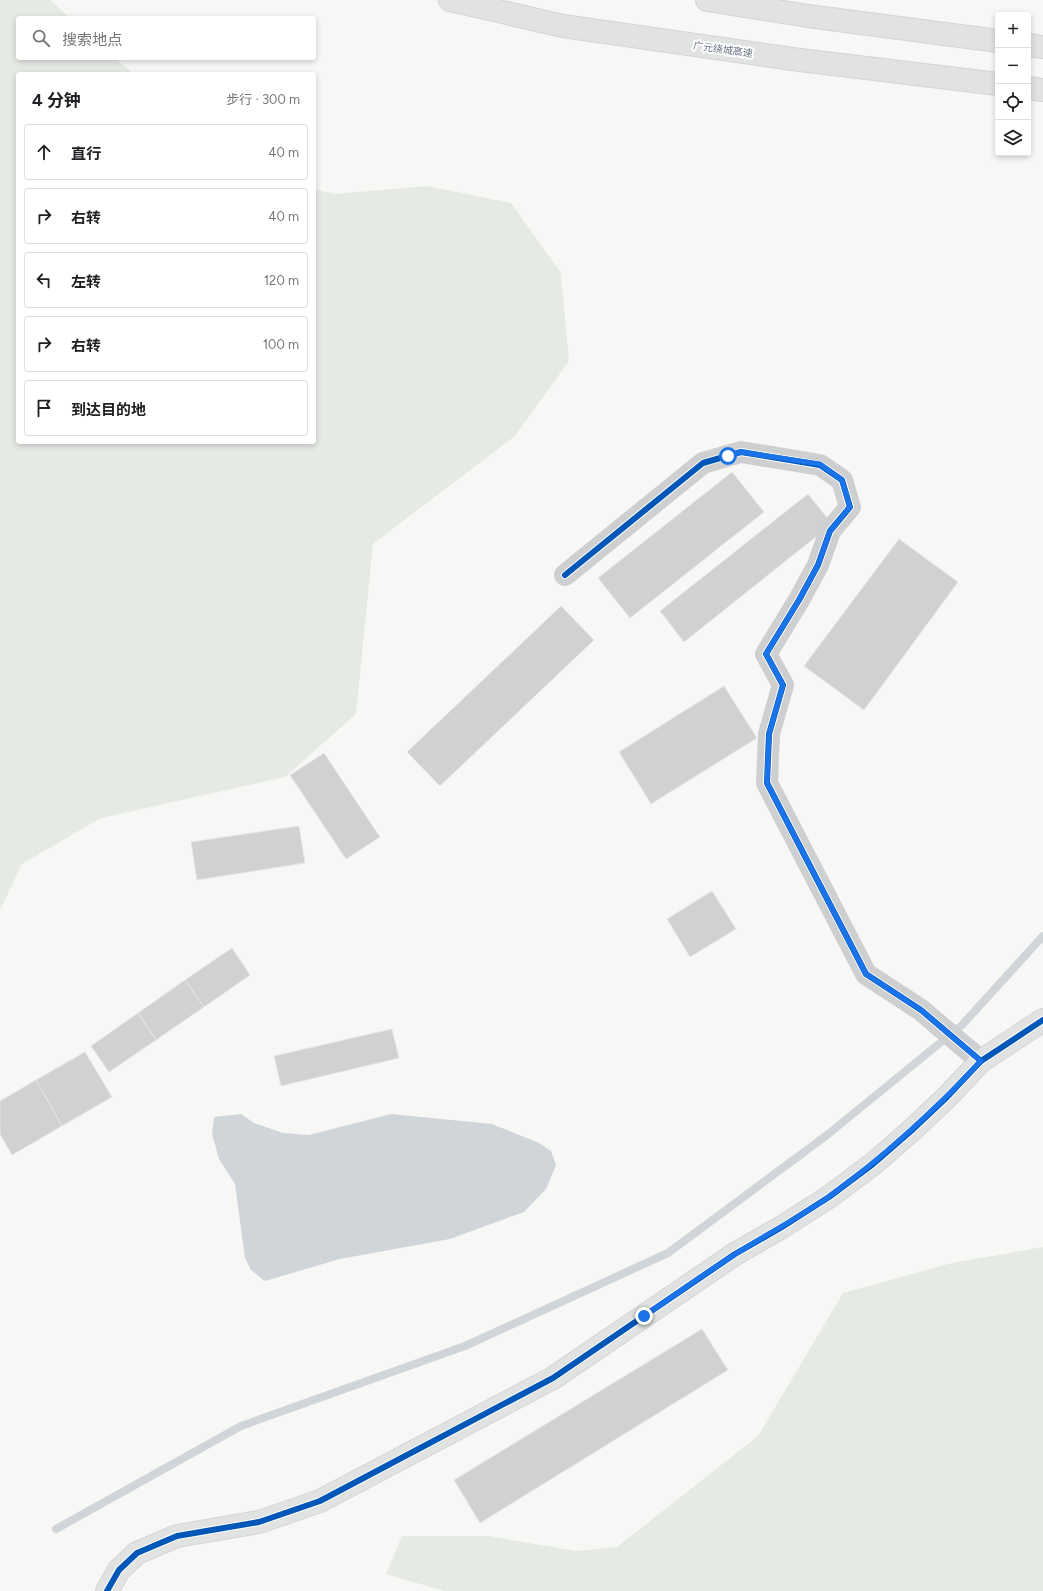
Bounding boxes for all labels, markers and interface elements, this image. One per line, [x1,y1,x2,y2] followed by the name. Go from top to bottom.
[995,12,1031,156] map controls
[995,12,1031,48] button: +
[16,16,316,60] search box
[30,27,52,49] icon: search
[62,31,122,49] text: 搜索地点
[692,39,754,60] street label: 广元绕城高速
[995,48,1031,84] button: −
[995,84,1031,120] button: locate
[32,90,81,110] text: 4 分钟
[226,92,300,107] text: 步行 · 300 m
[995,120,1031,156] button: layers
[33,141,55,163] icon: ahead
[71,145,101,163] text: 直行
[268,145,299,160] text: 40 m
[33,205,55,227] icon: right
[71,209,101,227] text: 右转
[268,209,299,224] text: 40 m
[33,269,55,291] icon: left
[71,273,101,291] text: 左转
[264,273,299,288] text: 120 m
[33,333,55,355] icon: right
[71,337,101,355] text: 右转
[263,337,299,352] text: 100 m
[33,397,55,419] icon: arrive
[71,401,146,419] text: 到达目的地
[719,447,737,465] route start
[635,1307,653,1325] route end

